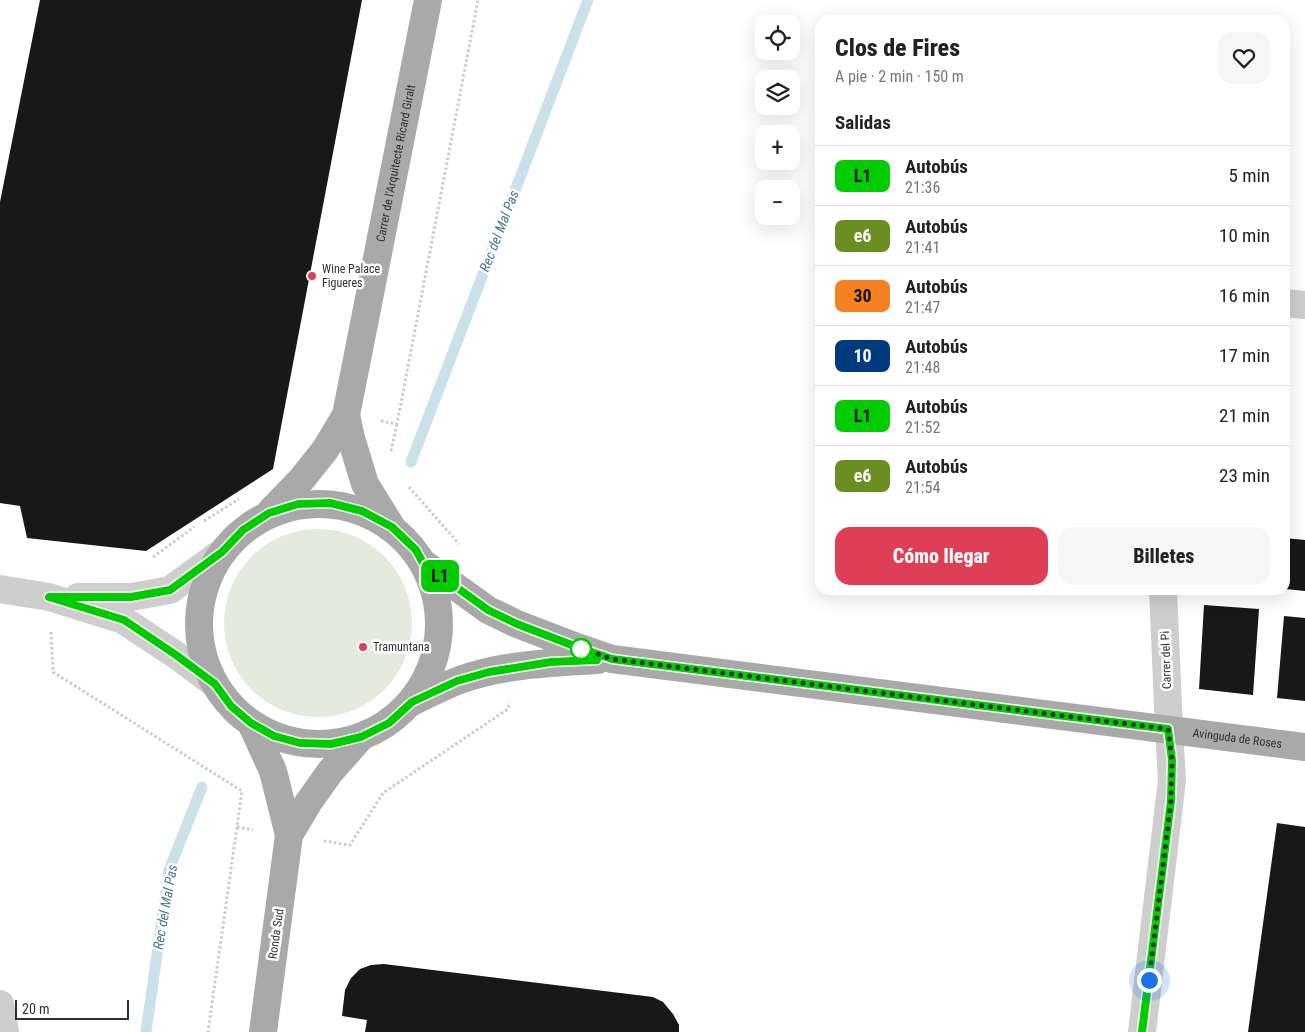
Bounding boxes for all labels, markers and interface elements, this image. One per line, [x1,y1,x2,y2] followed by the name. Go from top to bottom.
[755,15,800,225] map controls
[755,15,800,60] button: locate
[1218,32,1270,84] button: heart
[835,34,960,62] text: Clos de Fires
[835,67,964,86] text: A pie · 2 min · 150 m
[755,70,800,115] button: layers
[373,83,418,243] street label: Carrer de l'Arquitecte Ricard Giralt
[835,111,891,134] text: Salidas
[755,125,800,170] button: +
[905,155,968,178] text: Autobús
[1228,164,1270,187] text: 5 min
[854,165,871,186] text: L1
[905,178,940,197] text: 21:36
[755,180,800,225] button: −
[476,188,522,274] water label: Rec del Mal Pas
[905,215,968,238] text: Autobús
[1219,224,1270,247] text: 10 min
[854,225,871,246] text: e6
[905,238,940,257] text: 21:41
[322,262,380,290] place label: Wine Palace Figueres
[306,270,318,282] marker: Wine Palace Figueres
[905,275,968,298] text: Autobús
[1219,284,1270,307] text: 16 min
[853,285,872,306] text: 30
[905,298,940,317] text: 21:47
[905,335,968,358] text: Autobús
[1219,344,1270,367] text: 17 min
[853,345,872,366] text: 10
[905,358,940,377] text: 21:48
[905,395,968,418] text: Autobús
[1219,404,1270,427] text: 21 min
[854,405,871,426] text: L1
[905,418,940,437] text: 21:52
[905,455,968,478] text: Autobús
[1219,464,1270,487] text: 23 min
[854,465,871,486] text: e6
[905,478,940,497] text: 21:54
[835,527,1048,585] button: Cómo llegar
[1058,527,1270,585] button: Billetes
[418,560,462,592] line badge: L1
[431,565,449,586] text: L1
[1158,631,1174,689] street label: Carrer del Pi
[570,638,592,660] unlabelled marker
[373,640,430,654] place label: Tramuntana
[357,641,369,653] marker: Tramuntana
[1192,726,1283,751] street label: Avinguda de Roses
[150,863,180,951] water label: Rec del Mal Pas
[266,908,286,960] street label: Ronda Sud
[1137,968,1162,993] your location
[15,997,129,1020] scale bar
[22,1001,50,1017] text: 20 m

